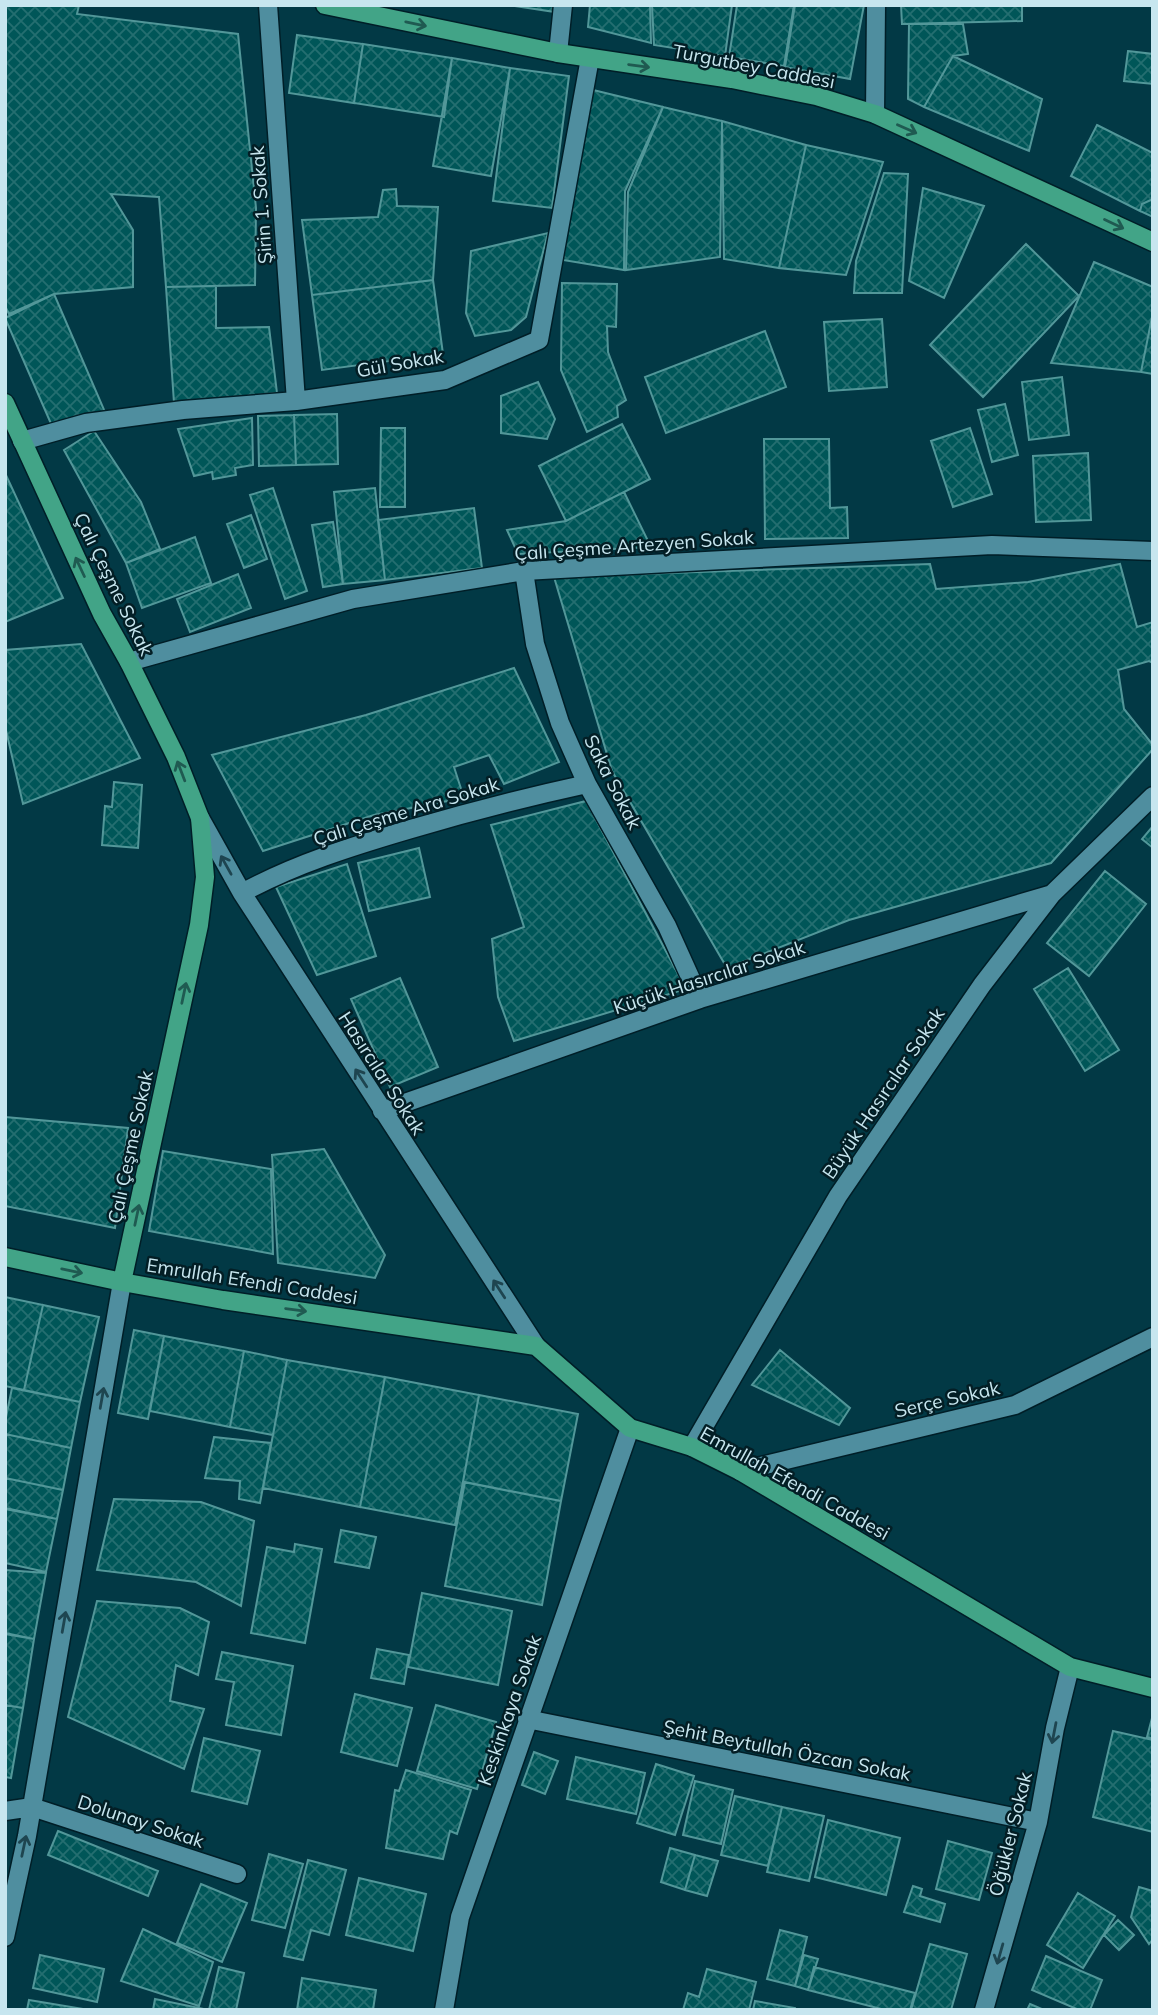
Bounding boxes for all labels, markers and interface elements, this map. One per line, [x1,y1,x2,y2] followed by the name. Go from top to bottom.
[404,17,427,31] one-way arrow
[671,39,837,93] street label: Turgutbey Caddesi
[627,59,650,72] one-way arrow
[896,123,917,136] one-way arrow
[245,145,277,265] street label: Şirin 1. Sokak
[1103,217,1124,231] one-way arrow
[355,344,446,382] street label: Gül Sokak
[69,509,159,659] street label: Çalı Çeşme Sokak
[513,525,755,565] street label: Çalı Çeşme Artezyen Sokak
[73,557,87,578] one-way arrow
[579,731,647,833] street label: Saka Sokak
[174,760,187,782] one-way arrow
[310,771,502,851] street label: Çalı Çeşme Ara Sokak
[219,856,233,876] one-way arrow
[610,935,808,1019] street label: Küçük Hasırcılar Sokak
[178,982,192,1005] one-way arrow
[817,1003,949,1183] street label: Büyük Hasırcılar Sokak
[333,1007,431,1139] street label: Hasırcılar Sokak
[102,1068,158,1226] street label: Çalı Çeşme Sokak
[354,1069,368,1089] one-way arrow
[130,1204,144,1227] one-way arrow
[145,1252,359,1310] street label: Emrullah Efendi Caddesi
[60,1265,83,1279] one-way arrow
[491,1280,506,1299] one-way arrow
[284,1304,307,1317] one-way arrow
[892,1375,1002,1423] street label: Serçe Sokak
[96,1387,109,1410] one-way arrow
[696,1421,894,1545] street label: Emrullah Efendi Caddesi
[57,1611,71,1634] one-way arrow
[472,1631,546,1789] street label: Keskinkaya Sokak
[661,1714,913,1786] street label: Şehit Beytullah Özcan Sokak
[1046,1721,1060,1744] one-way arrow
[983,1769,1037,1899] street label: Öğükler Sokak
[75,1789,207,1853] street label: Dolunay Sokak
[18,1835,32,1858] one-way arrow
[993,1942,1006,1965] one-way arrow

